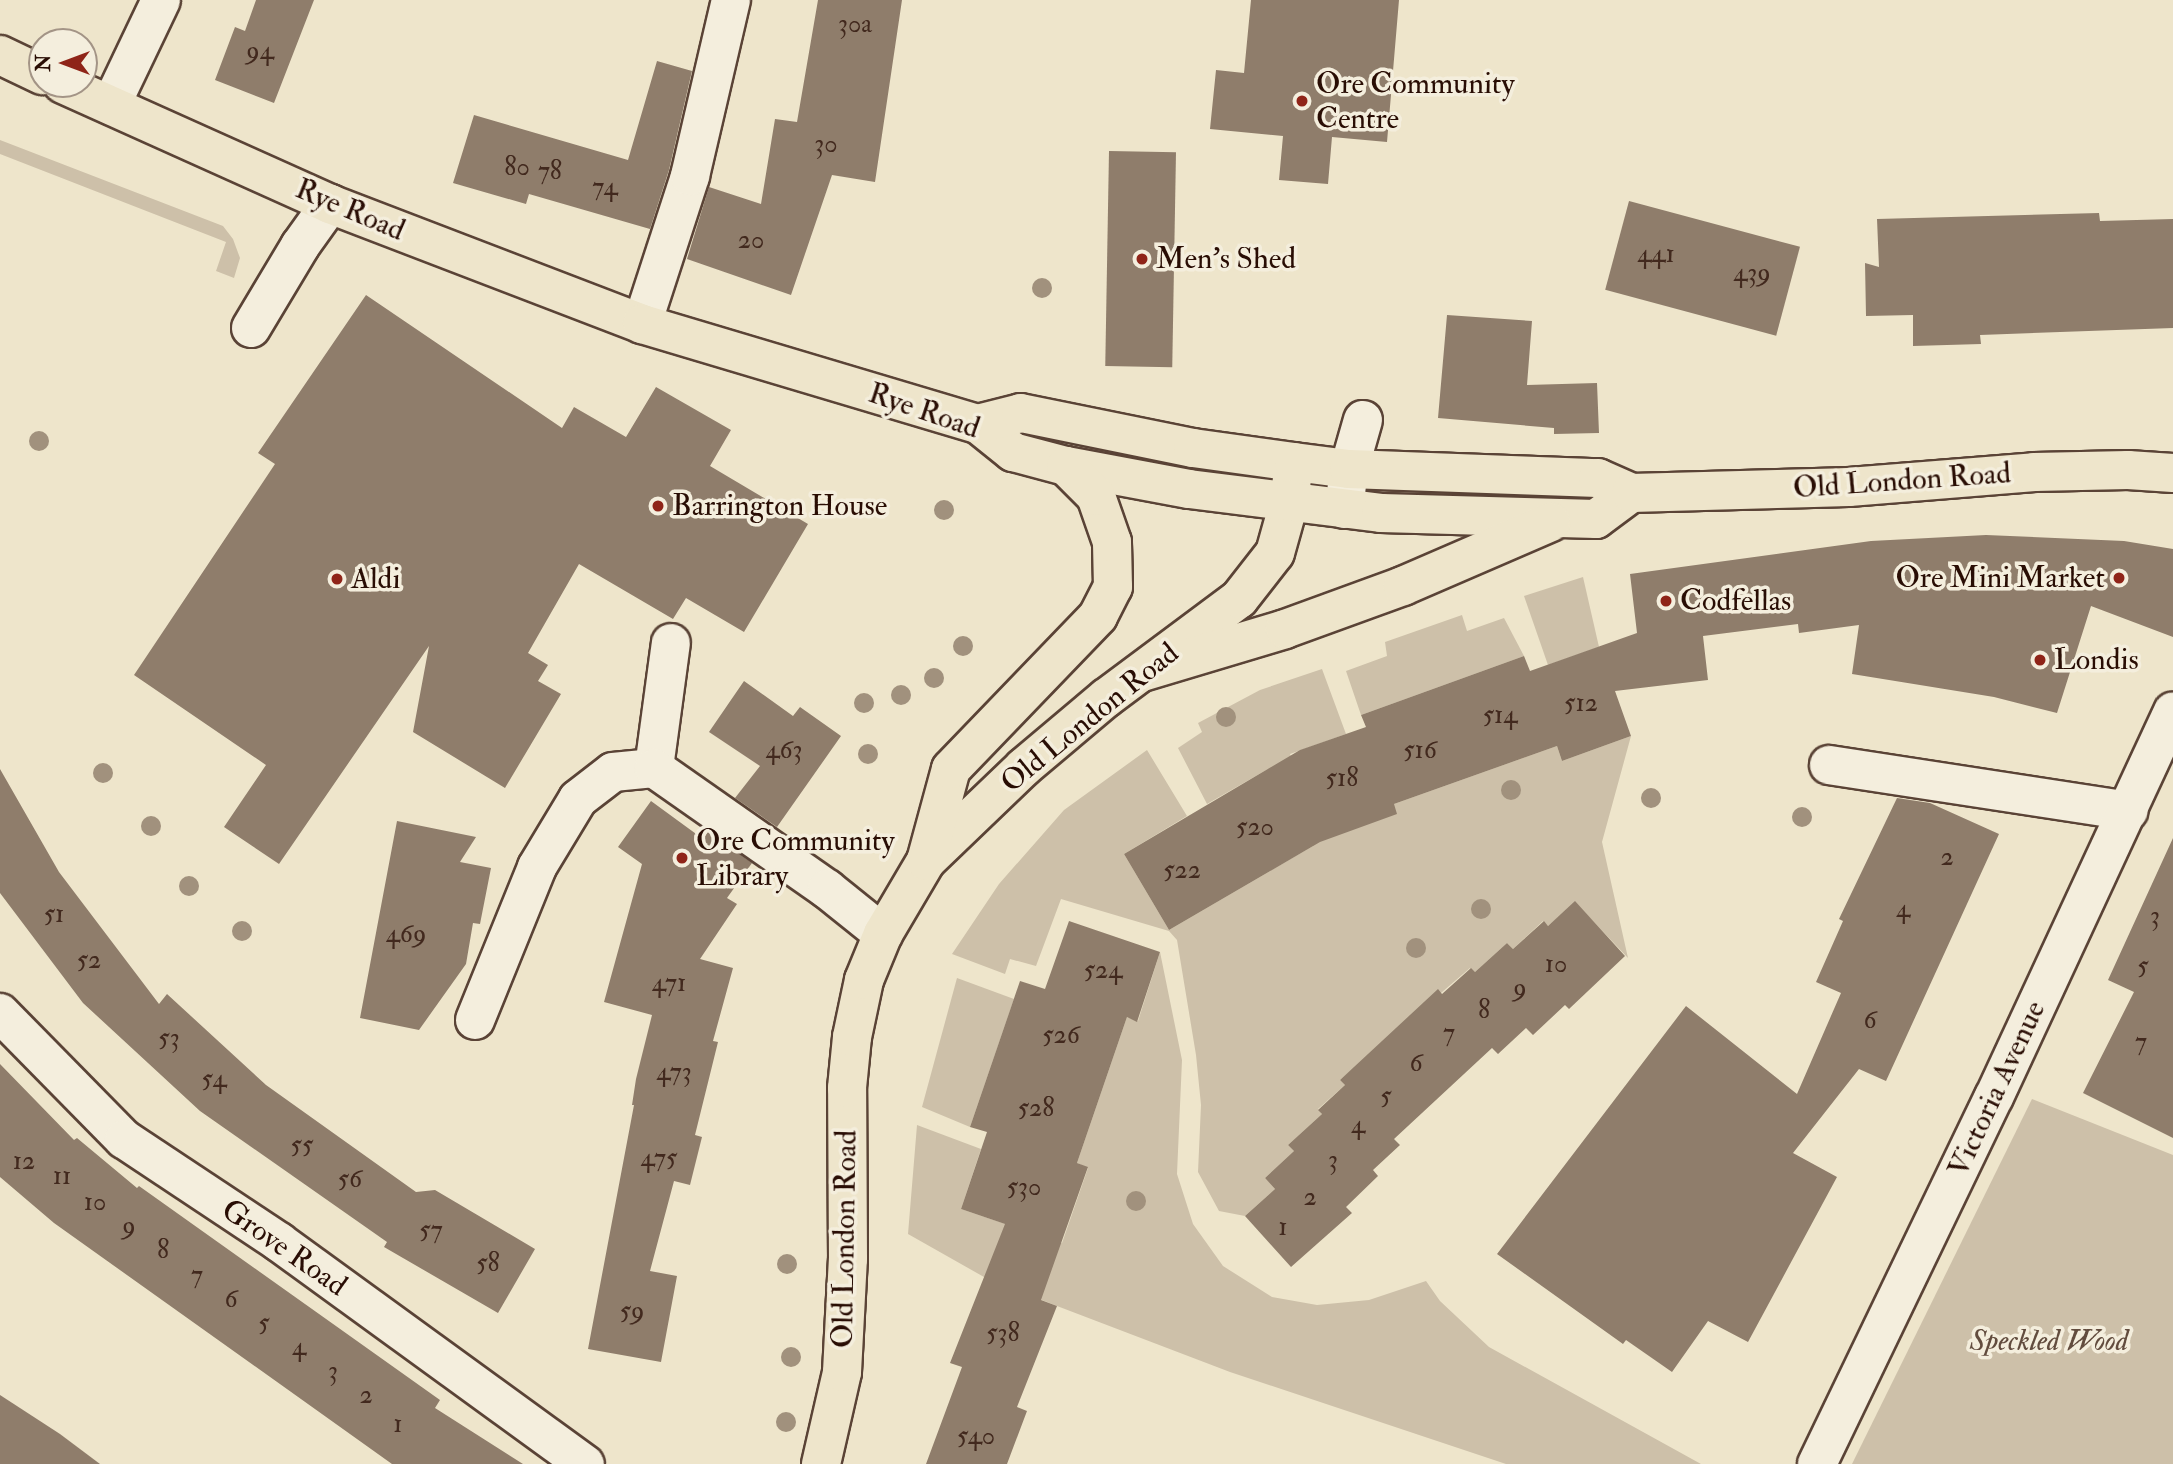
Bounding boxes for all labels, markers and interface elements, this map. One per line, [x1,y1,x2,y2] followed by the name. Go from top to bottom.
[838,9,872,41] house number: 30a
[28,28,98,98] north arrow
[246,36,274,68] house number: 94
[32,55,56,72] text: N
[1316,66,1515,136] place label: Ore Community Centre
[1294,93,1310,109] marker: Ore Community Centre
[814,129,838,161] house number: 30
[504,152,530,184] house number: 80
[538,156,562,188] house number: 78
[290,171,410,249] street label: Rye Road
[592,172,618,204] house number: 74
[738,225,764,257] house number: 20
[1637,239,1675,271] house number: 441
[1156,241,1296,277] place label: Men's Shed
[1134,251,1150,267] marker: Men's Shed
[1733,258,1771,290] house number: 439
[864,375,984,447] street label: Rye Road
[1792,455,2012,507] street label: Old London Road
[672,488,887,524] place label: Barrington House
[650,498,666,514] marker: Barrington House
[1895,560,2105,596] place label: Ore Mini Market
[351,561,400,597] place label: Aldi
[2111,570,2127,586] marker: Ore Mini Market
[329,571,345,587] marker: Aldi
[1680,583,1791,619] place label: Codfellas
[1658,593,1674,609] marker: Codfellas
[994,635,1186,801] street label: Old London Road
[2054,642,2139,678] place label: Londis
[2032,652,2048,668] marker: Londis
[1564,688,1598,720] house number: 512
[1483,700,1517,732] house number: 514
[765,735,803,767] house number: 463
[1403,735,1437,767] house number: 516
[1326,763,1358,795] house number: 518
[1236,812,1274,844] house number: 520
[696,823,895,894] place label: Ore Community Library
[1940,842,1954,874] house number: 2
[674,850,690,866] marker: Ore Community Library
[1163,855,1201,887] house number: 522
[1896,894,1910,926] house number: 4
[44,899,64,931] house number: 51
[2150,901,2160,933] house number: 3
[386,919,426,951] house number: 469
[77,945,101,977] house number: 52
[1545,949,1567,981] house number: 10
[2137,951,2149,983] house number: 5
[1084,955,1122,987] house number: 524
[652,968,686,1000] house number: 471
[1513,973,1527,1005] house number: 9
[1478,995,1490,1027] house number: 8
[1941,995,2053,1183] street label: Victoria Avenue
[1863,1005,1877,1037] house number: 6
[1443,1018,1455,1050] house number: 7
[1042,1020,1080,1052] house number: 526
[158,1023,180,1055] house number: 53
[2135,1027,2147,1059] house number: 7
[1409,1048,1423,1080] house number: 6
[656,1057,692,1089] house number: 473
[202,1064,226,1096] house number: 54
[1380,1081,1392,1113] house number: 5
[1018,1093,1054,1125] house number: 528
[1351,1110,1365,1142] house number: 4
[291,1130,313,1162] house number: 55
[825,1130,865,1348] street label: Old London Road
[641,1143,677,1175] house number: 475
[1328,1145,1338,1177] house number: 3
[13,1146,35,1178] house number: 12
[53,1161,71,1193] house number: 11
[338,1164,362,1196] house number: 56
[1007,1172,1041,1204] house number: 530
[1303,1182,1317,1214] house number: 2
[84,1187,106,1219] house number: 10
[214,1192,354,1304] street label: Grove Road
[122,1211,136,1243] house number: 9
[1278,1212,1288,1244] house number: 1
[419,1215,443,1247] house number: 57
[157,1235,169,1267] house number: 8
[476,1248,500,1280] house number: 58
[191,1260,203,1292] house number: 7
[224,1284,238,1316] house number: 6
[620,1296,644,1328] house number: 59
[258,1308,270,1340] house number: 5
[986,1318,1020,1350] house number: 538
[1970,1323,2128,1359] park label: Speckled Wood
[292,1332,306,1364] house number: 4
[328,1356,338,1388] house number: 3
[359,1380,373,1412] house number: 2
[393,1409,403,1441] house number: 1
[957,1421,995,1453] house number: 540

